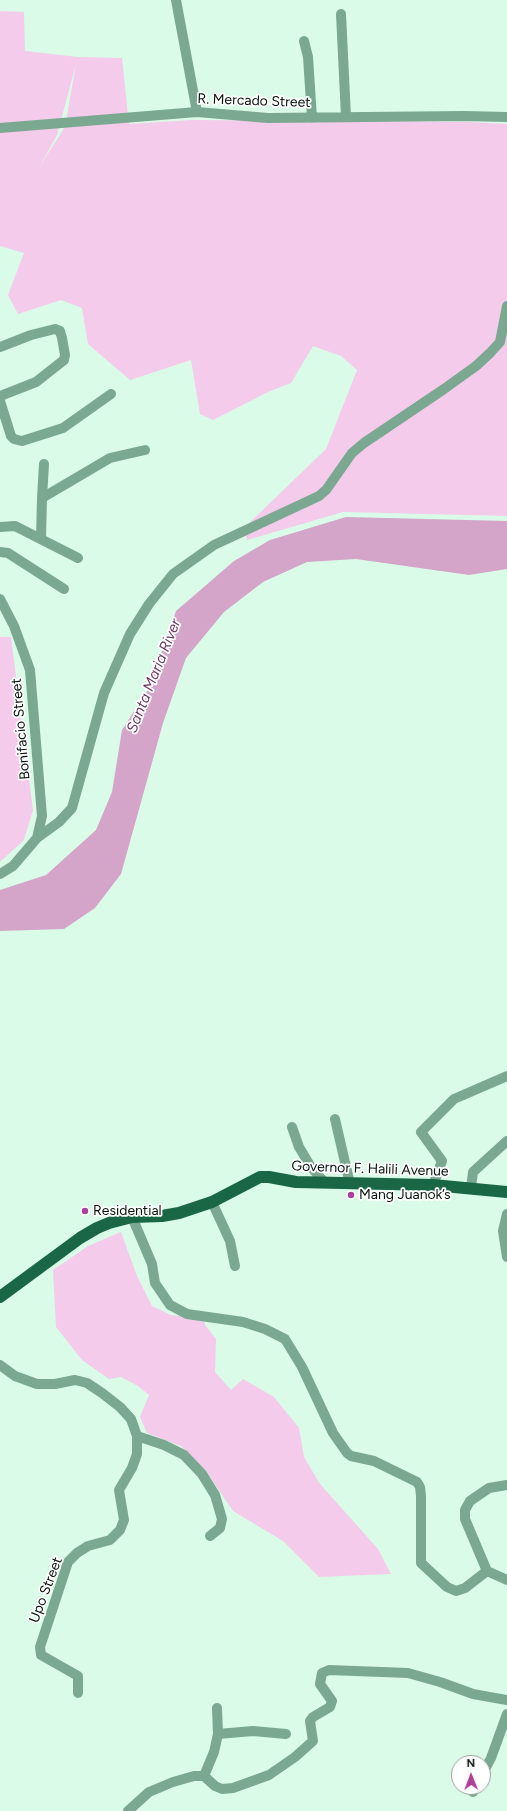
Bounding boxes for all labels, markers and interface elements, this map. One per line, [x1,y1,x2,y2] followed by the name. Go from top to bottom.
[197,91,311,111] street label: R. Mercado Street
[123,616,185,736] water label: Santa Maria River
[8,678,34,780] street label: Bonifacio Street
[291,1158,449,1180] street label: Governor F. Halili Avenue
[359,1187,450,1203] place label: Mang Juanok’s
[346,1190,356,1200] marker: Mang Juanok’s
[93,1203,162,1219] place label: Residential
[80,1206,90,1216] marker: Residential
[26,1555,66,1625] street label: Upo Street
[451,1755,491,1795] north arrow
[466,1757,475,1770] text: N

